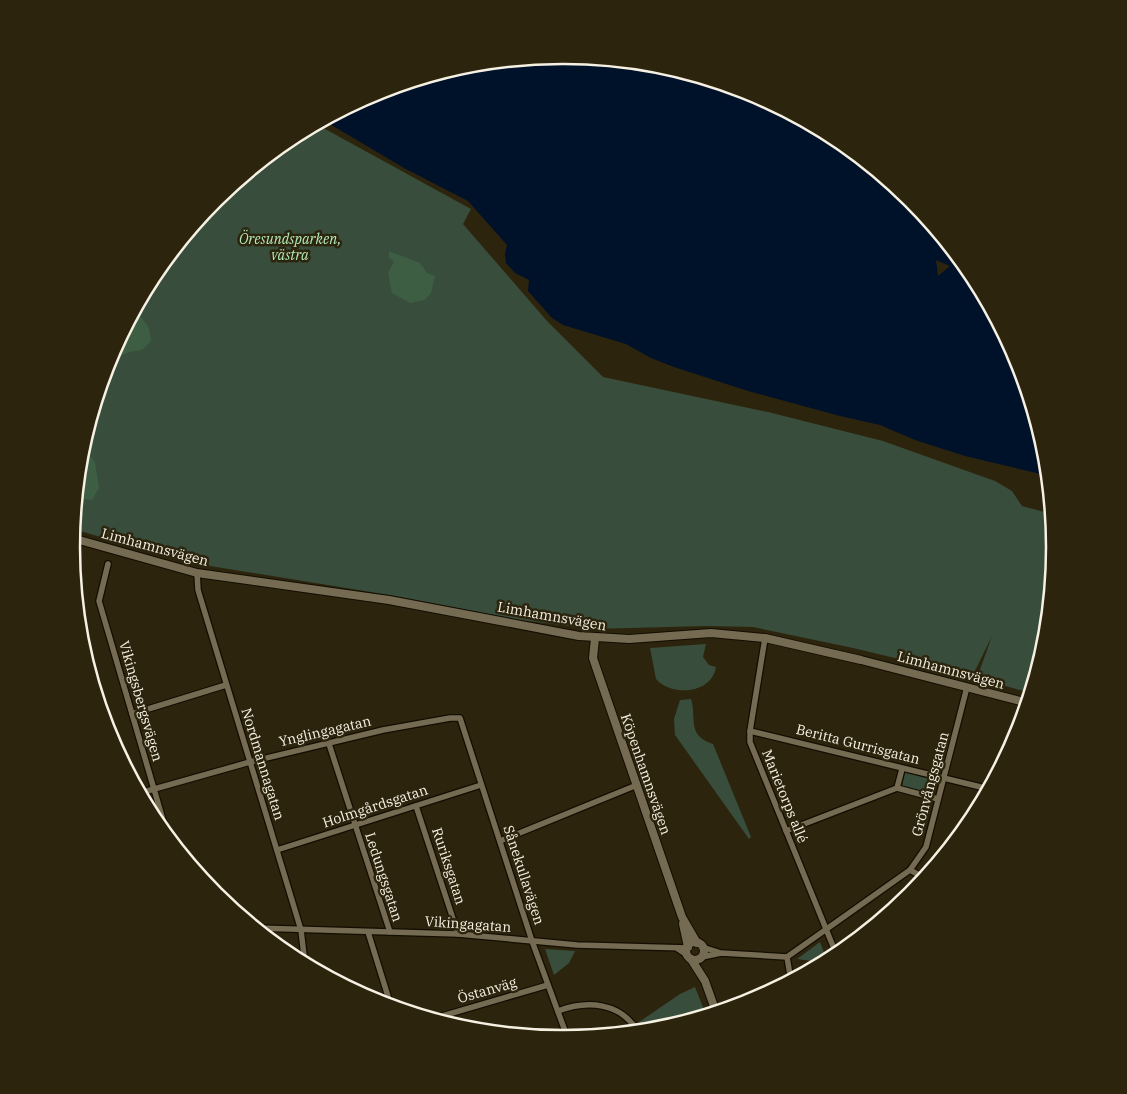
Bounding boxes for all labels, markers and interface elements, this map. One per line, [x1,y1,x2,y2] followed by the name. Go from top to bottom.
[239,229,341,264] park label: Öresundsparken, västra
[99,524,211,570] street label: Limhamnsvägen
[496,598,608,634] street label: Limhamnsvägen
[115,639,167,764] street label: Vikingsbergsvägen
[895,647,1007,693] street label: Limhamnsvägen
[237,706,289,822] street label: Nordmannagatan
[617,711,675,837] street label: Köpenhamnsvägen
[277,712,373,750] street label: Ynglingagatan
[794,720,922,768] street label: Beritta Gurrisgatan
[907,730,953,838] street label: Grönvångsgatan
[758,747,812,845] street label: Marietorps allé
[320,780,430,832] street label: Holmgårdsgatan
[499,823,549,927] street label: Sånekullavägen
[428,825,470,907] street label: Ruriksgatan
[361,830,407,924] street label: Ledungsgatan
[424,912,512,936] street label: Vikingagatan
[455,973,519,1007] street label: Östanväg

